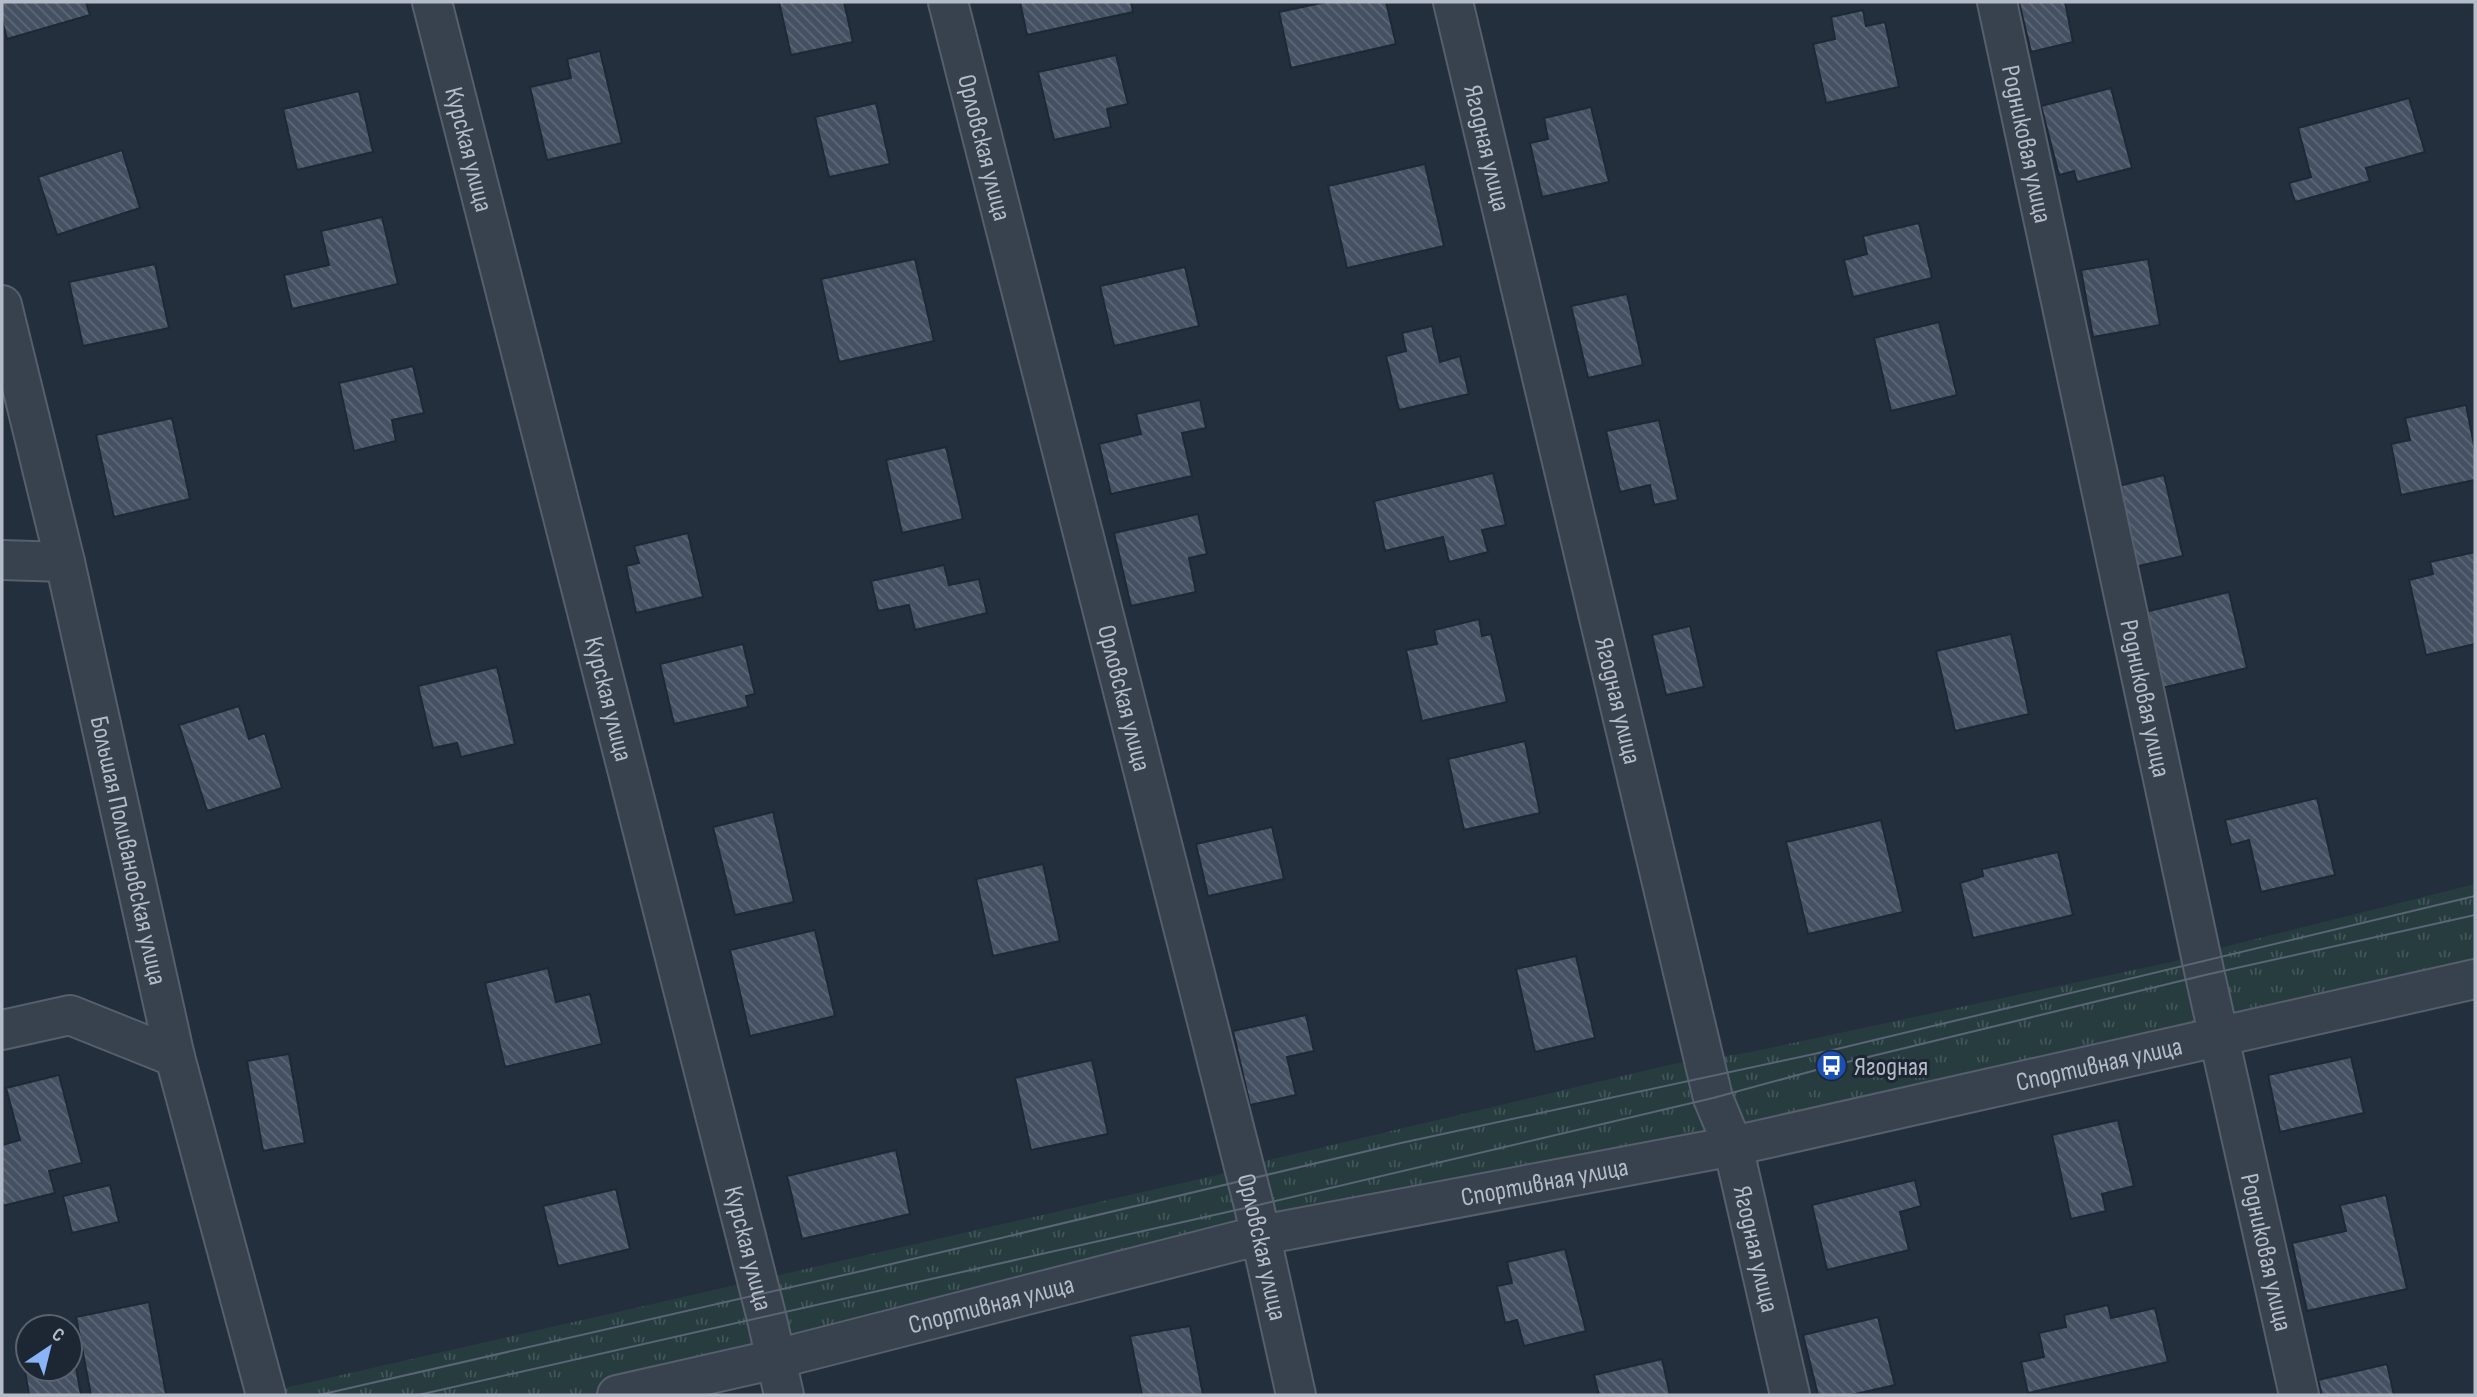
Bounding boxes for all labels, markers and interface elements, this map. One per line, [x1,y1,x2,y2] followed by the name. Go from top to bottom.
[1994,62,2058,226] street label: Родниковая улица
[950,71,1017,224] street label: Орловская улица
[1456,82,1516,215] street label: Ягодная улица
[437,84,499,215] street label: Курская улица
[2112,617,2176,780] street label: Родниковая улица
[1090,622,1157,775] street label: Орловская улица
[577,634,639,765] street label: Курская улица
[1587,635,1647,767] street label: Ягодная улица
[83,713,173,988] street label: Большая Поливановская улица
[2013,1031,2185,1099] street label: Спортивная улица
[1814,1049,1848,1083] bus stop icon: Ягодная
[1854,1052,1928,1083] place label: Ягодная
[1458,1152,1631,1214] street label: Спортивная улица
[1229,1170,1293,1323] street label: Орловская улица
[2233,1171,2298,1334] street label: Родниковая улица
[717,1183,778,1314] street label: Курская улица
[1726,1183,1785,1316] street label: Ягодная улица
[905,1269,1077,1341] street label: Спортивная улица
[14,1313,84,1383] north arrow
[47,1323,69,1348] text: С

